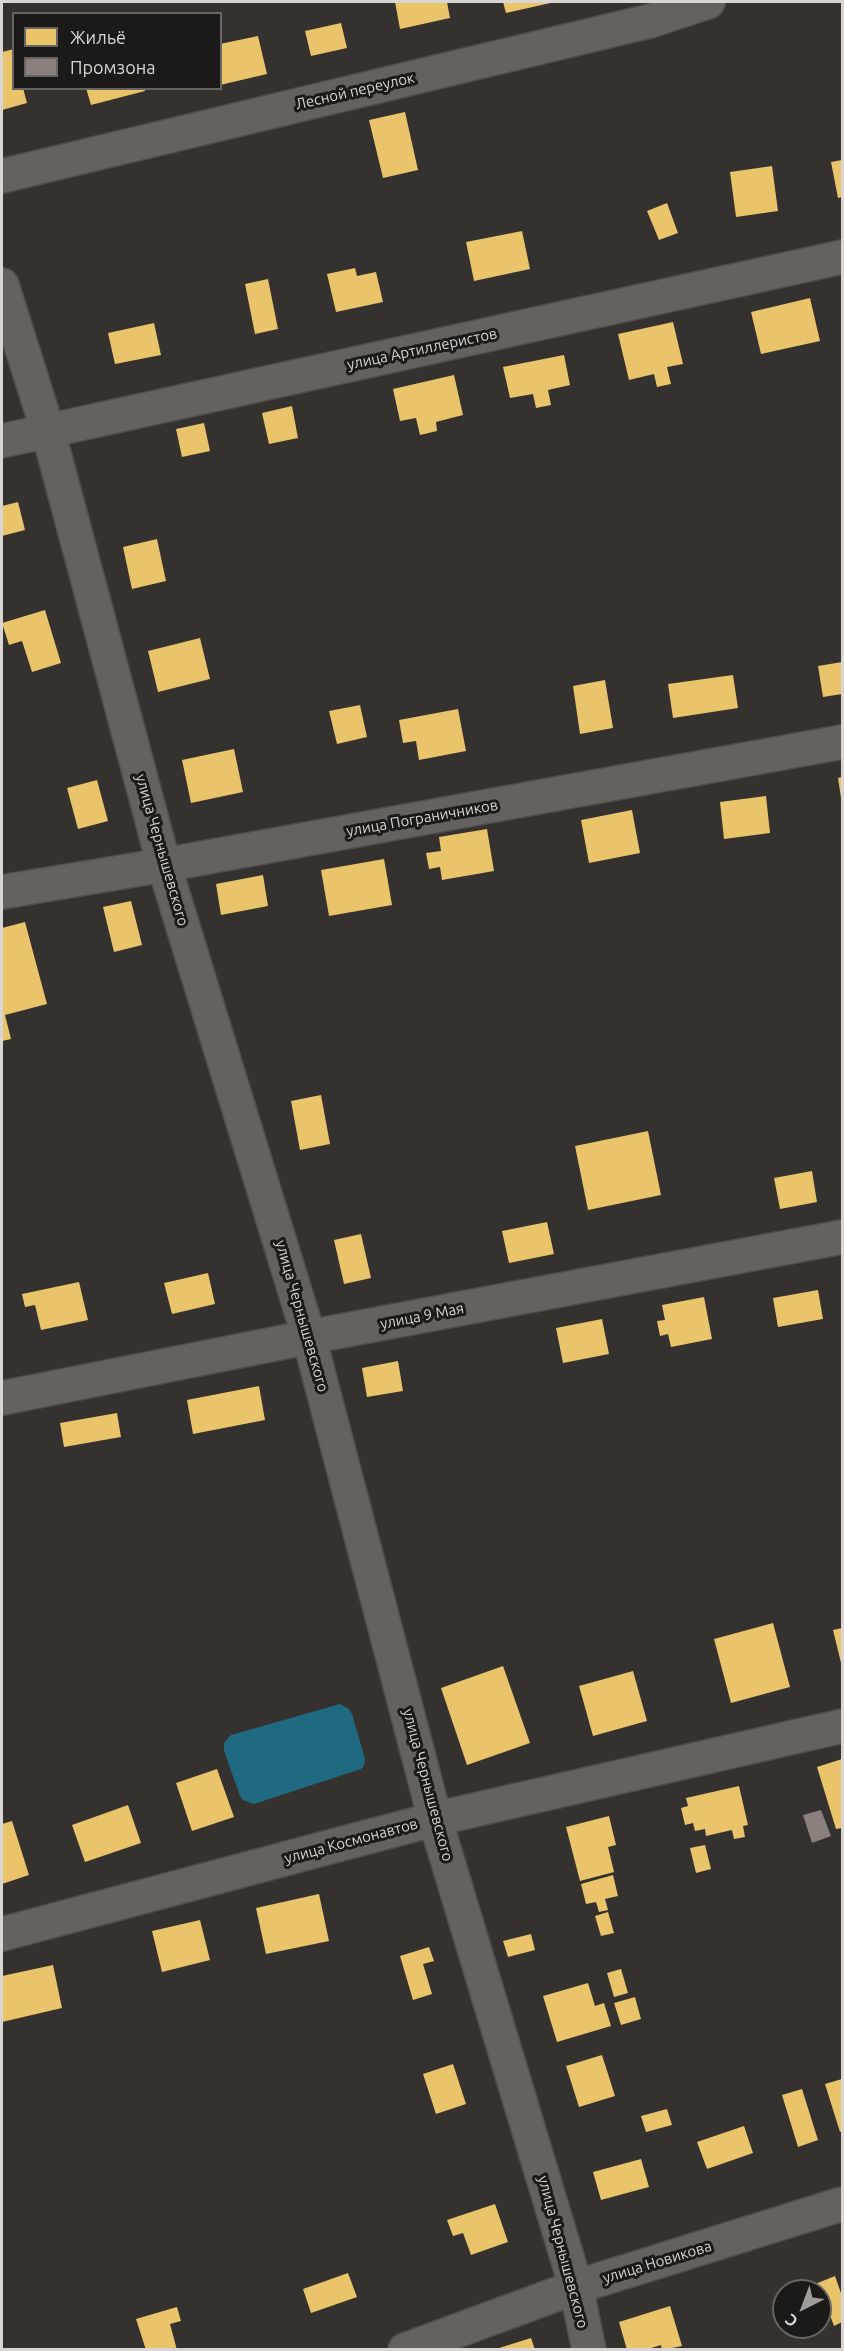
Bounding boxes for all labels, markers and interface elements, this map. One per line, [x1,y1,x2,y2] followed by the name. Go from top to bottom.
[12,12,222,90] legend
[70,27,126,47] text: Жильё
[70,57,155,77] text: Промзона
[294,69,416,113] street label: Лесной переулок
[345,324,499,374] street label: улица Артиллеристов
[132,772,192,928] street label: улица Чернышевского
[345,796,499,840] street label: улица Пограничников
[272,1238,332,1394] street label: улица Чернышевского
[378,1299,466,1333] street label: улица 9 Мая
[399,1707,457,1863] street label: улица Чернышевского
[282,1815,420,1867] street label: улица Космонавтов
[534,2174,592,2330] street label: улица Чернышевского
[600,2237,714,2287] street label: улица Новикова
[772,2279,832,2339] north arrow
[781,2311,801,2331] text: С

